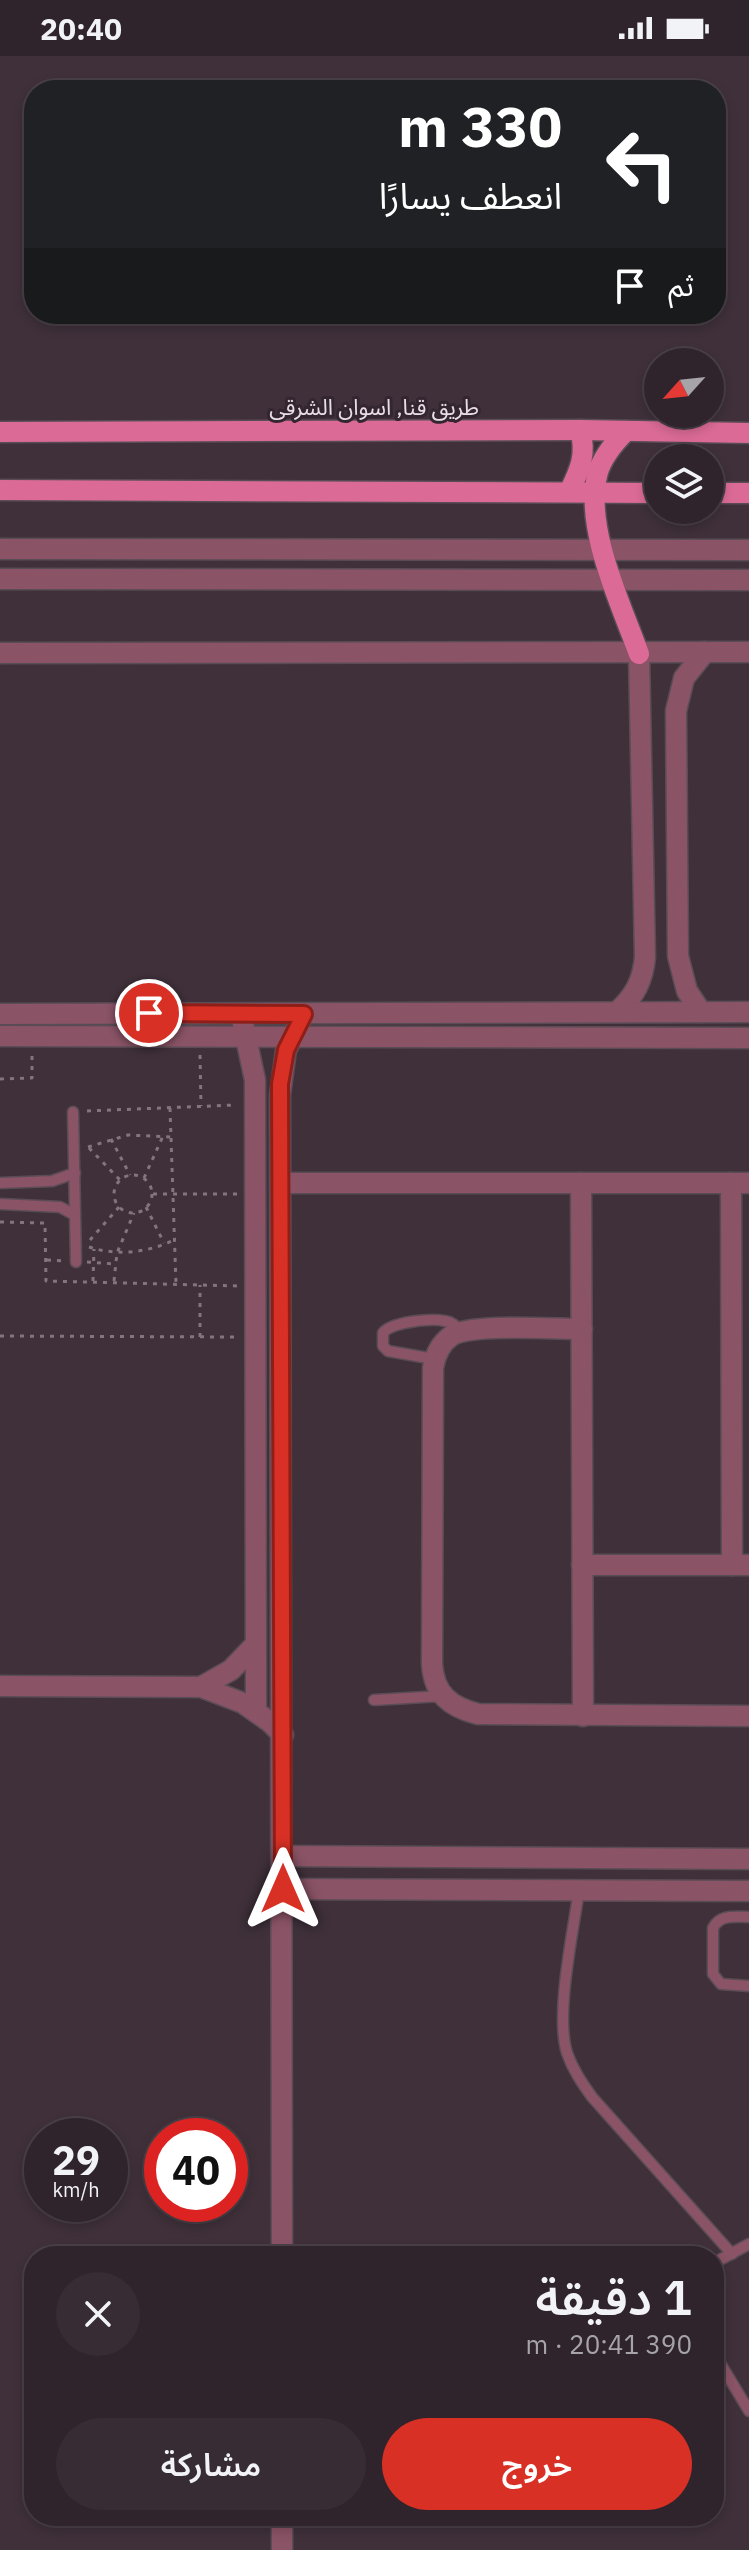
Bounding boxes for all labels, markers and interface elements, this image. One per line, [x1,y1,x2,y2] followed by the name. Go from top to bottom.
[40,9,122,48] text: 20:40
[398,90,562,162] text: 330 m
[590,112,694,216] icon: left
[379,172,562,219] text: انعطف يسارًا
[608,264,652,308] icon: arrive
[668,265,694,304] text: ثم
[644,348,724,428] north arrow
[644,348,724,524] map controls
[269,392,479,421] street label: طريق قنا, اسوان الشرقى
[644,444,724,524] button: layers
[115,979,183,1047] pin
[127,991,171,1035] icon: arrive
[241,1847,325,1931] position arrow
[144,2118,248,2222] speed limit sign: 40
[52,2134,100,2186] text: 29
[52,2176,100,2203] text: km/h
[535,2266,692,2328] text: 1 دقيقة
[56,2272,140,2356] button: close
[526,2327,692,2361] text: 390 m · 20:41
[56,2418,366,2510] button: مشاركة
[382,2418,692,2510] button: خروج

